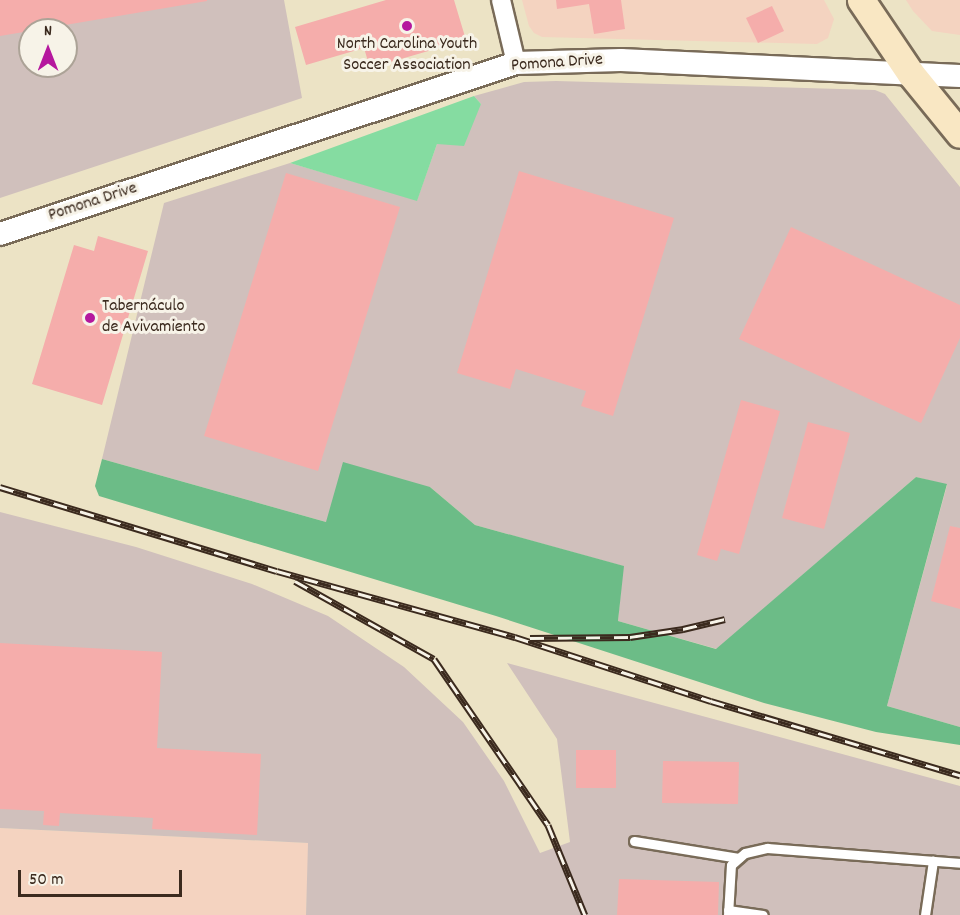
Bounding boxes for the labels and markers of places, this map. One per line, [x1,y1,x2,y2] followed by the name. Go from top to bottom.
[400,19,414,33] marker: North Carolina Youth Soccer Association
[337,35,477,78] place label: North Carolina Youth Soccer Association
[102,297,206,340] place label: Tabernáculo de Avivamiento
[83,311,97,325] marker: Tabernáculo de Avivamiento

